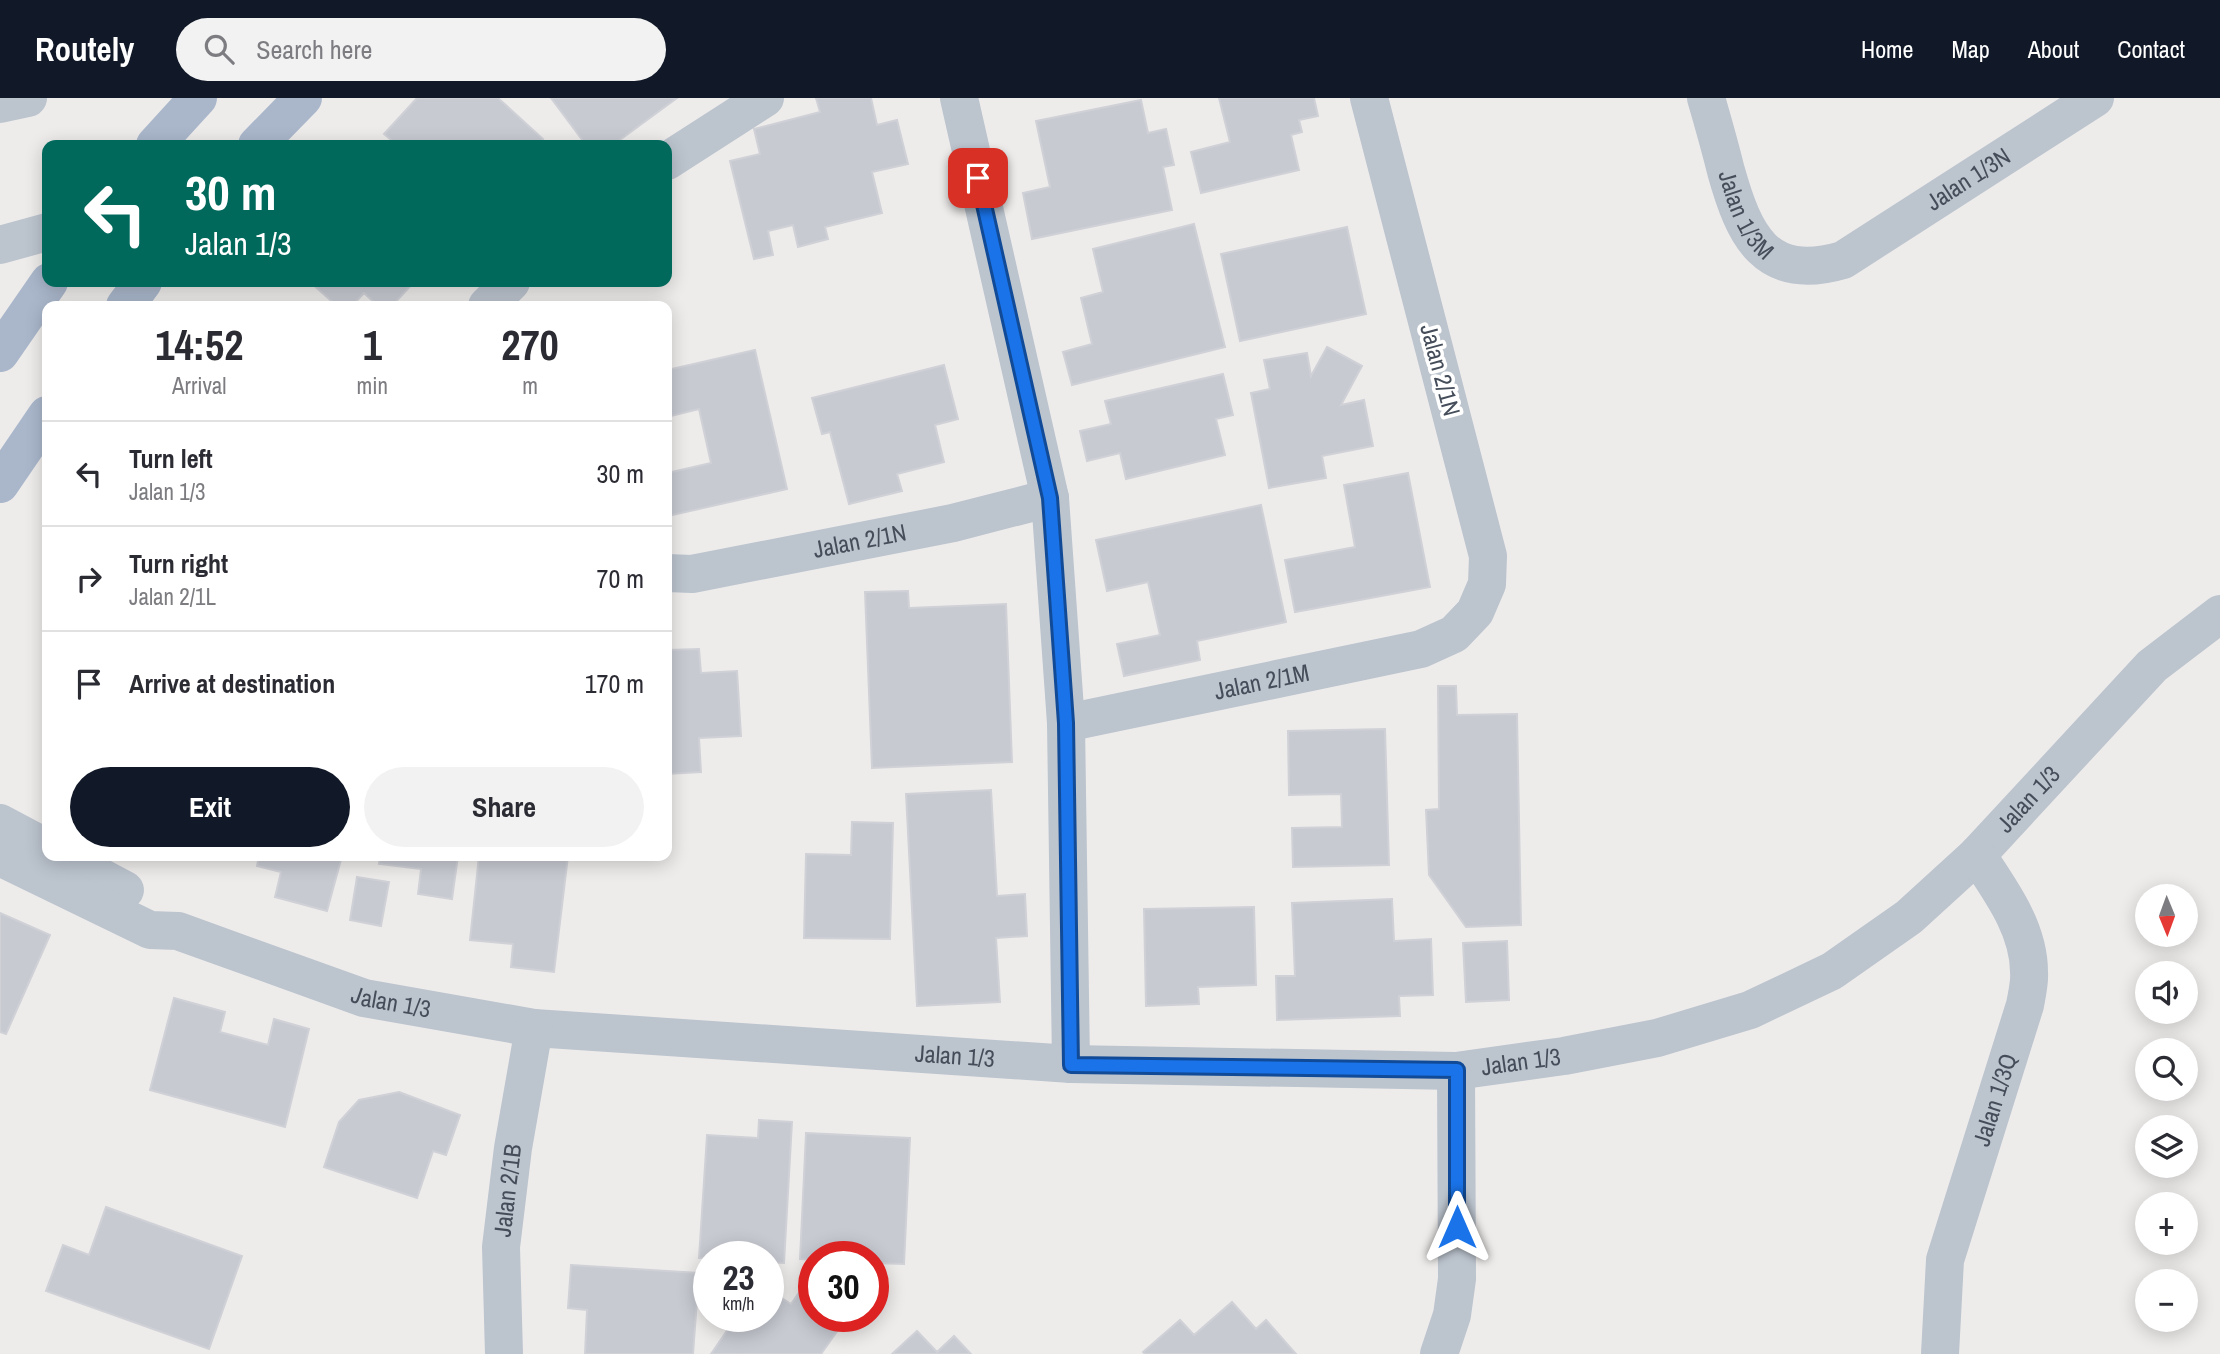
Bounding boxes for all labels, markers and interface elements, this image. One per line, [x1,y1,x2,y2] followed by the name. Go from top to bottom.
[176,18,666,81] search box
[35,27,134,71] text: Routely
[200,30,238,68] icon: search
[256,32,372,67] text: Search here
[1861,33,1913,65] text: Home
[1951,33,1990,65] text: Map
[2028,33,2079,65] text: About
[2117,33,2185,65] text: Contact
[1920,140,2016,217] street label: Jalan 1/3N
[948,148,1008,208] pin
[185,159,277,225] text: 30 m
[959,159,997,197] icon: arrive
[1712,167,1781,266] street label: Jalan 1/3M
[70,168,161,259] icon: left
[185,222,292,265] text: Jalan 1/3
[155,317,243,373] text: 14:52
[363,317,382,373] text: 1
[501,317,559,373] text: 270
[1413,320,1469,419] street label: Jalan 2/1N
[172,370,227,401] text: Arrival
[357,370,388,401] text: min
[522,370,538,401] text: m
[129,441,213,476] text: Turn left
[70,455,108,493] icon: left
[597,456,644,491] text: 30 m
[129,476,206,507] text: Jalan 1/3
[810,515,909,565] street label: Jalan 2/1N
[129,546,228,581] text: Turn right
[70,560,108,598] icon: right
[597,561,644,596] text: 70 m
[129,581,216,612] text: Jalan 2/1L
[1211,656,1312,707] street label: Jalan 2/1M
[70,665,108,703] icon: arrive
[129,666,335,701] text: Arrive at destination
[585,666,644,701] text: 170 m
[1989,758,2067,839] street label: Jalan 1/3
[70,767,350,847] button: Exit
[364,767,644,847] button: Share
[2135,884,2198,947] north arrow
[2135,884,2198,1332] map controls
[2135,961,2198,1024] button: sound
[347,978,433,1024] street label: Jalan 1/3
[914,1037,996,1074] street label: Jalan 1/3
[2135,1038,2198,1101] button: search
[1479,1040,1563,1082] street label: Jalan 1/3
[1965,1049,2024,1150] street label: Jalan 1/3Q
[2135,1115,2198,1178] button: layers
[485,1142,528,1238] street label: Jalan 2/1B
[1420,1190,1494,1264] position arrow
[2135,1192,2198,1255] button: +
[798,1241,889,1332] speed limit sign: 30
[723,1254,754,1301] text: 23
[2135,1269,2198,1332] button: −
[723,1291,755,1316] text: km/h

